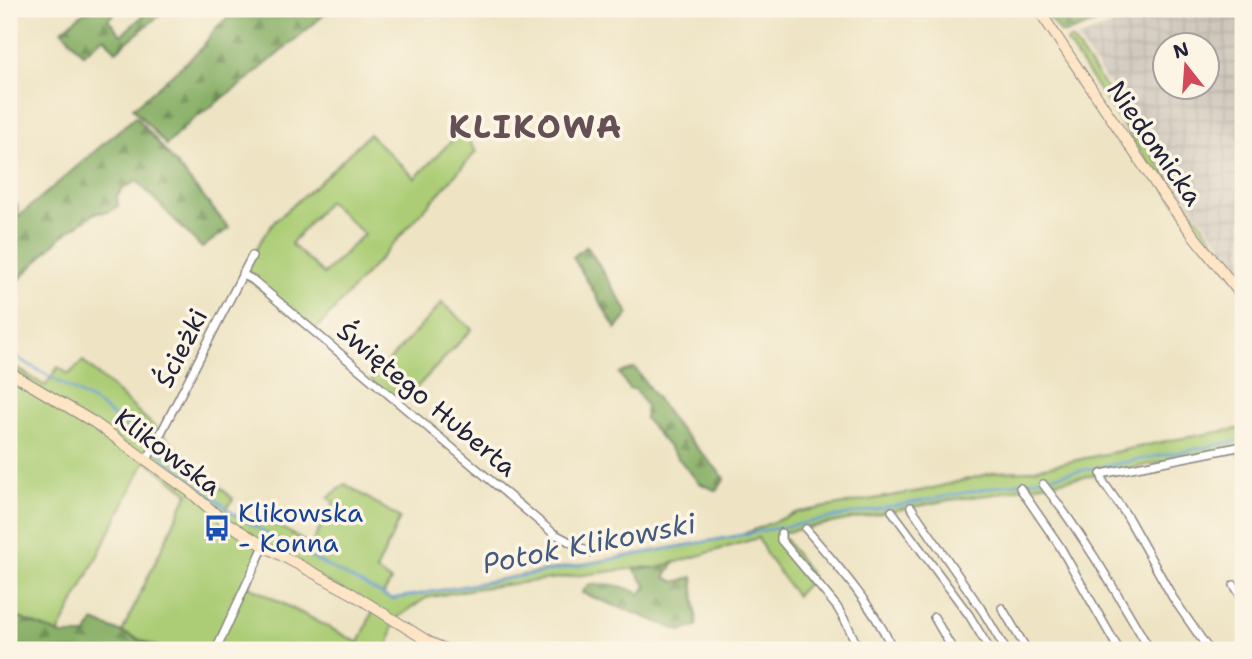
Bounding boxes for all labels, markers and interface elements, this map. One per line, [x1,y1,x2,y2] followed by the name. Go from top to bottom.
[1150,32,1220,102] north arrow
[1170,36,1192,64] text: N
[1099,73,1211,212] street label: Niedomicka
[449,104,623,149] district label: KLIKOWA
[146,302,215,393] street label: Ścieżki
[330,313,524,484] street label: Świętego Huberta
[108,400,229,503] street label: Klikowska
[238,495,363,560] place label: Klikowska - Konna
[479,504,700,582] water label: Potok Klikowski
[202,513,232,543] bus stop icon: Klikowska - Konna

